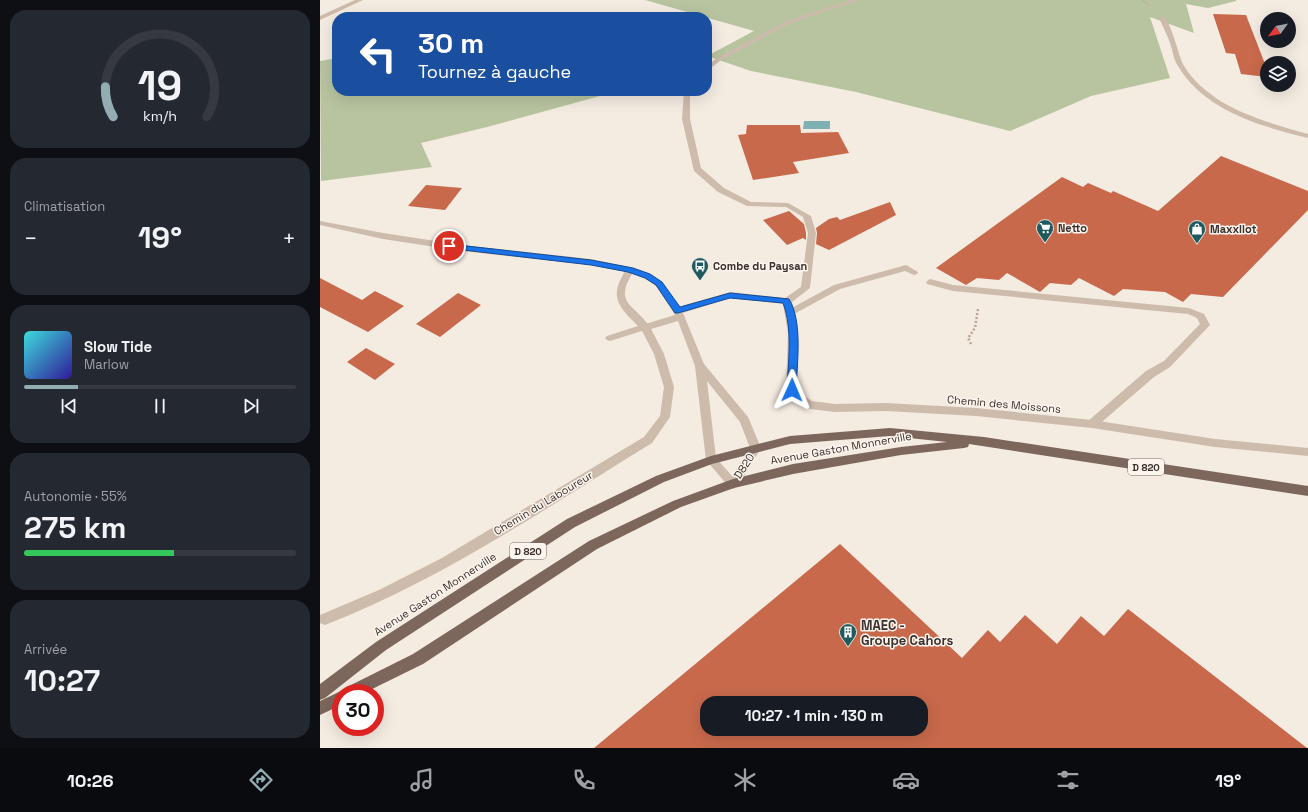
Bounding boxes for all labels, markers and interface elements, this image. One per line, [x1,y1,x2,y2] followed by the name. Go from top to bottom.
[1260,12,1296,48] north arrow
[1260,12,1296,92] map controls
[418,25,484,61] text: 30 m
[352,28,404,80] icon: left
[1260,56,1296,92] button: layers
[138,59,182,112] text: 19
[418,60,571,83] text: Tournez à gauche
[143,106,177,124] text: km/h
[24,198,105,215] text: Climatisation
[138,218,182,257] text: 19°
[1035,218,1055,243] supermarket icon: Netto
[1187,219,1207,244] shop icon: Maxxilot
[1058,221,1087,235] place label: Netto
[1210,222,1257,236] place label: Maxxilot
[24,224,38,252] text: −
[282,224,296,252] text: +
[432,229,466,263] pin
[438,235,460,257] icon: arrive
[690,256,710,281] bus stop icon: Combe du Paysan
[713,259,808,273] place label: Combe du Paysan
[84,337,152,356] text: Slow Tide
[84,356,129,373] text: Marlow
[771,369,813,411] position arrow
[947,392,1062,416] street label: Chemin des Moissons
[58,395,80,417] icon: previous
[149,395,171,417] icon: pause
[240,395,262,417] icon: next
[769,429,913,467] street label: Avenue Gaston Monnerville
[731,451,757,481] street label: D820
[1128,459,1164,475] road number: D 820
[491,468,595,538] street label: Chemin du Laboureur
[24,488,127,505] text: Autonomie · 55%
[24,508,126,547] text: 275 km
[510,543,546,559] road number: D 820
[371,549,499,639] street label: Avenue Gaston Monnerville
[861,617,953,649] place label: MAEC - Groupe Cahors
[838,622,858,647] building icon: MAEC - Groupe Cahors
[24,641,67,658] text: Arrivée
[24,661,100,700] text: 10:27
[332,684,384,736] speed limit sign: 30
[745,706,883,725] text: 10:27 · 1 min · 130 m
[247,766,275,794] icon: directions
[408,766,436,794] icon: music
[570,766,598,794] icon: phone
[731,766,759,794] icon: climate
[892,766,920,794] icon: car
[1054,766,1082,794] icon: filters
[67,769,114,792] text: 10:26
[1215,769,1241,792] text: 19°

